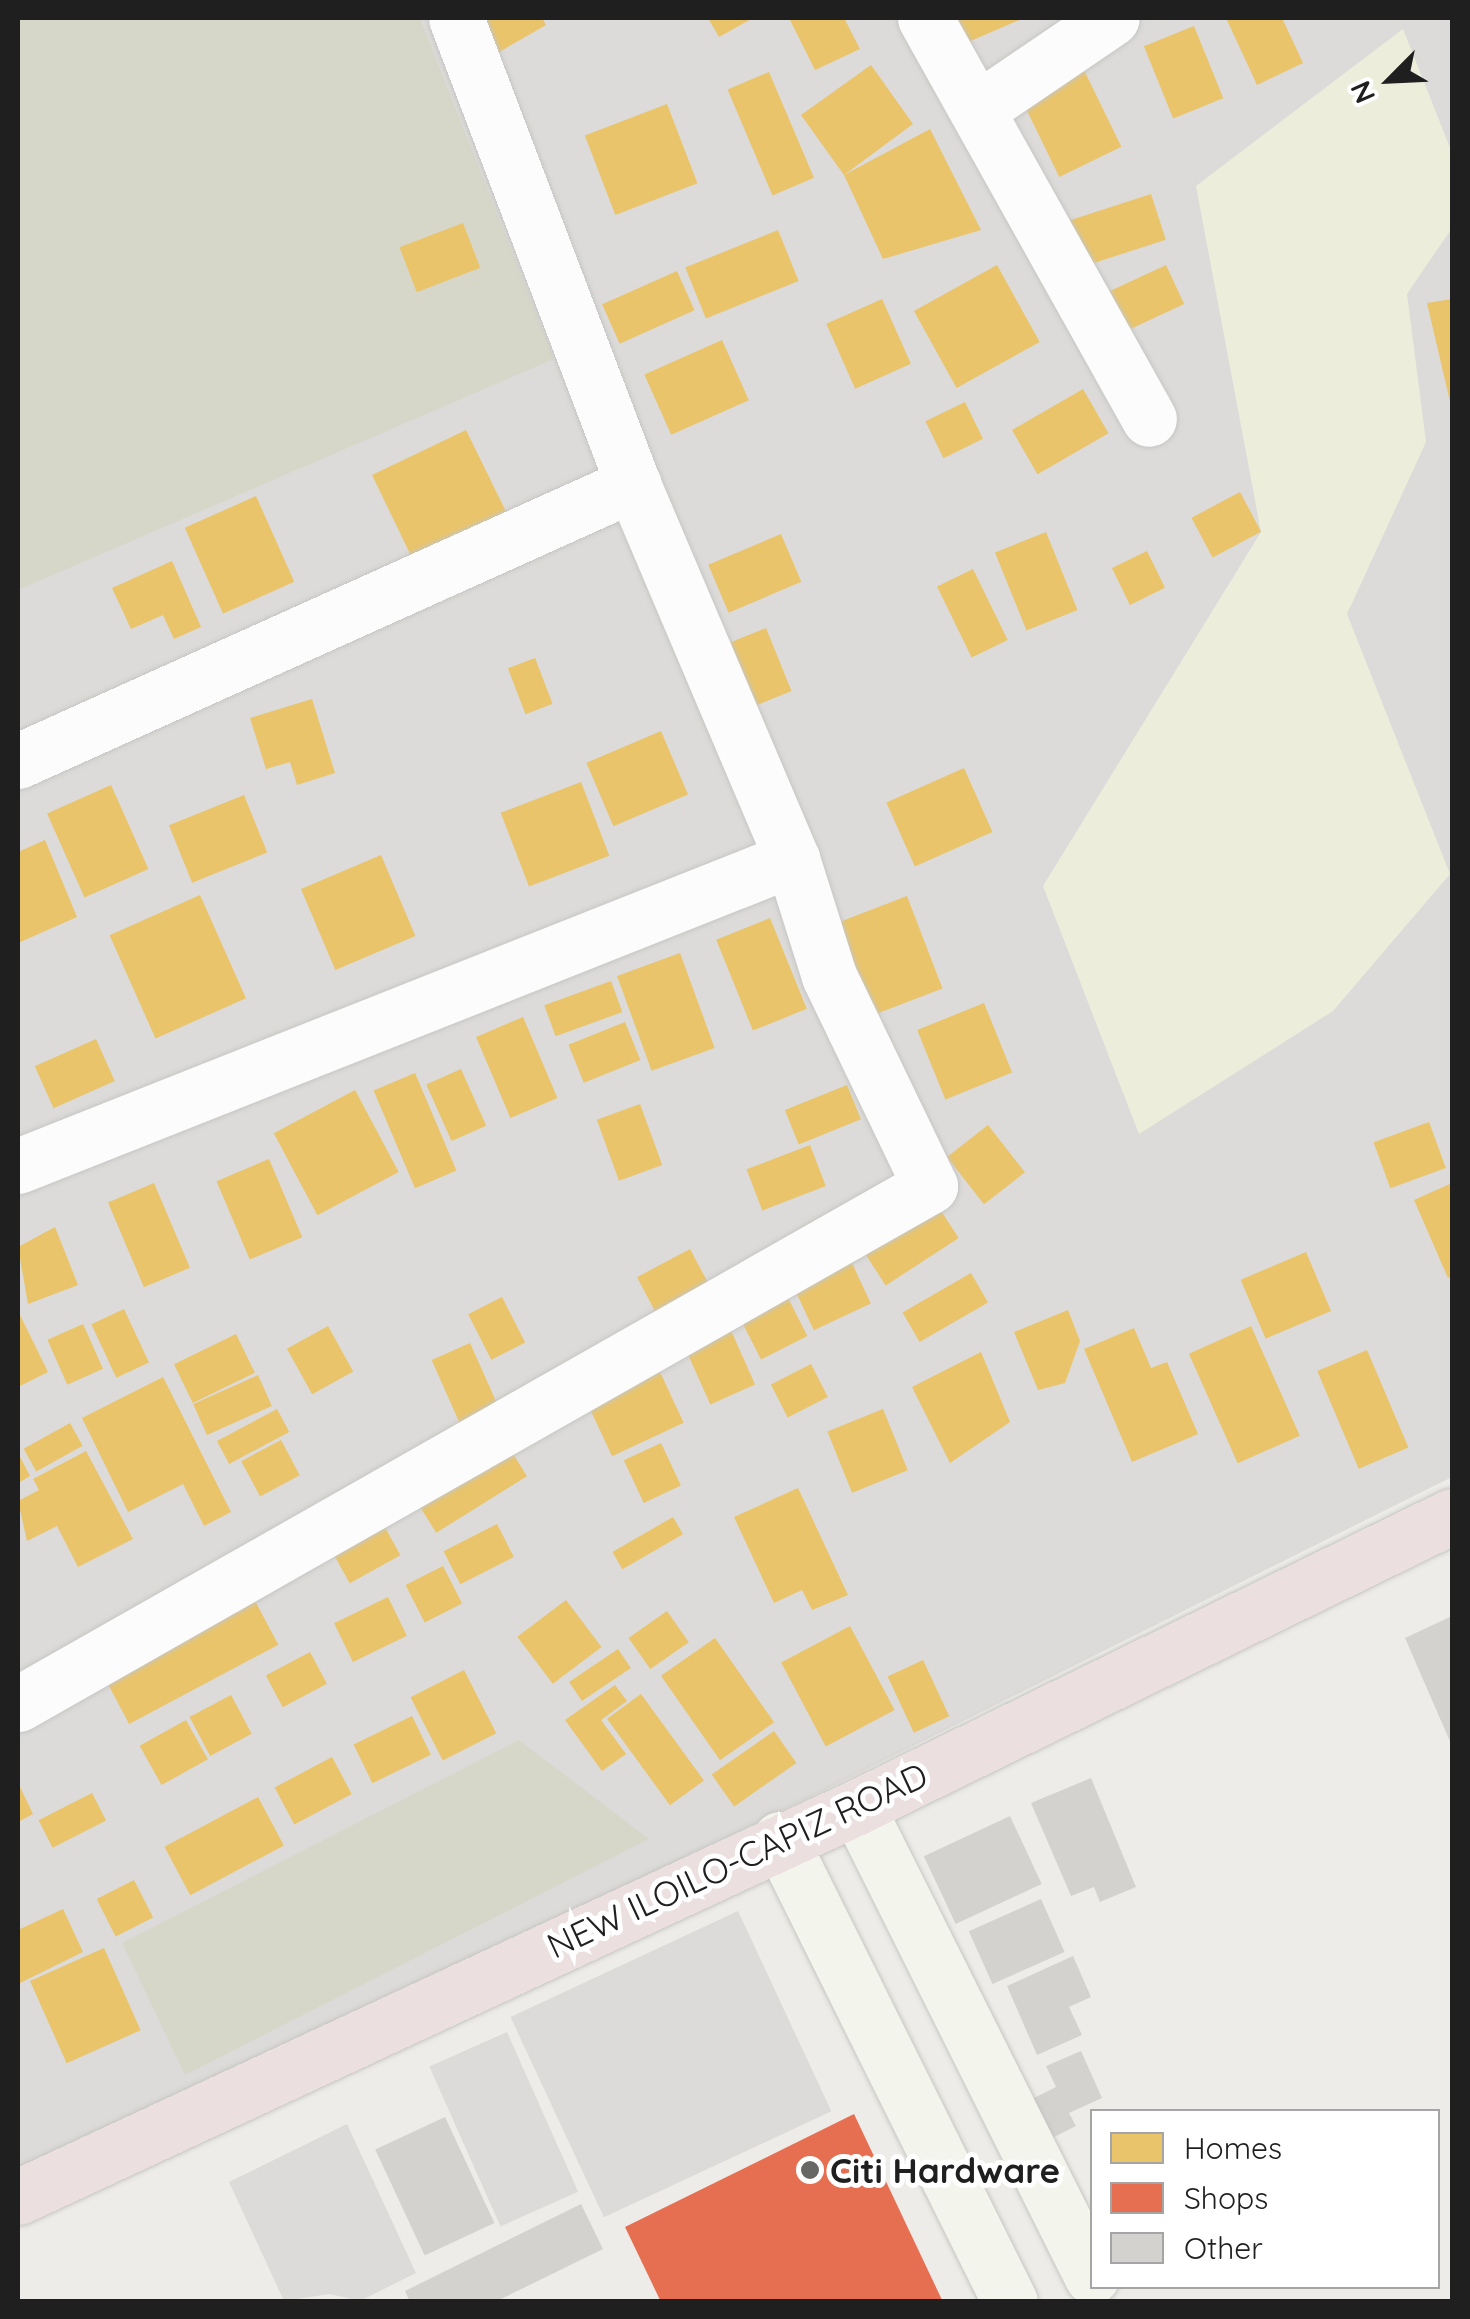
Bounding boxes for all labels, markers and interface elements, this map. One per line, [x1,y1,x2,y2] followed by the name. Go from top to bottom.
[1340,30,1440,130] north arrow
[1342,76,1382,109] text: N
[540,1753,934,1967] street label: NEW ILOILO-CAPIZ ROAD
[1090,2109,1440,2289] legend
[1184,2129,1282,2167] text: Homes
[830,2149,1060,2191] place label: Citi Hardware
[799,2159,821,2181] marker: Citi Hardware
[1184,2179,1268,2217] text: Shops
[1184,2229,1263,2267] text: Other

